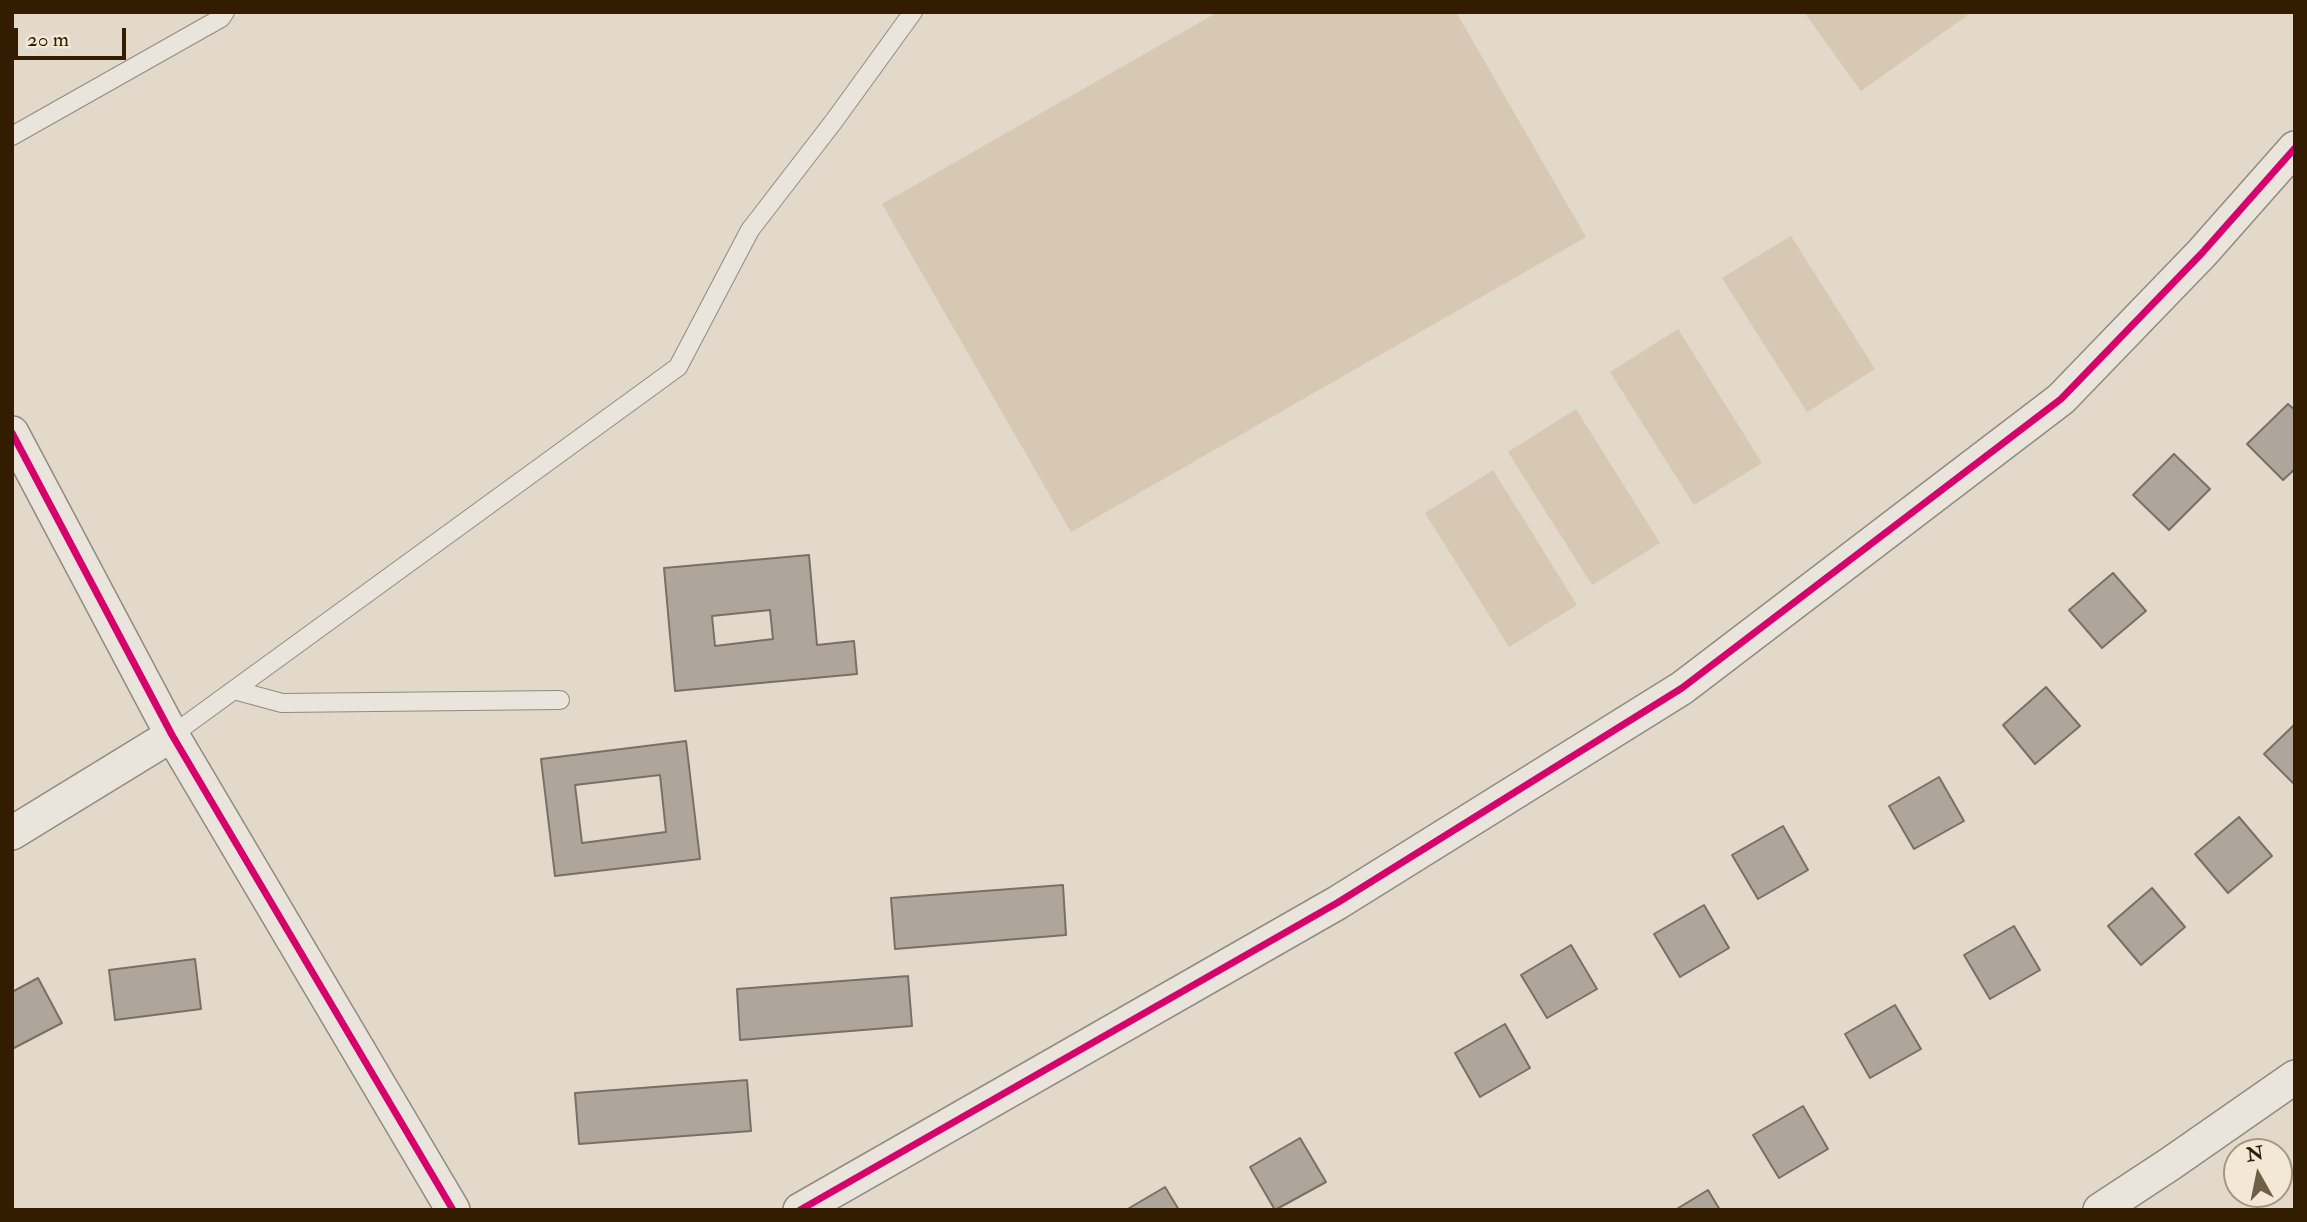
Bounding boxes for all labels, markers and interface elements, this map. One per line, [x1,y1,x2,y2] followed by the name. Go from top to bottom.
[18,14,130,58] scale bar
[27,26,69,53] text: 20 m
[2223,1138,2293,1208] north arrow
[2245,1141,2265,1167] text: N

